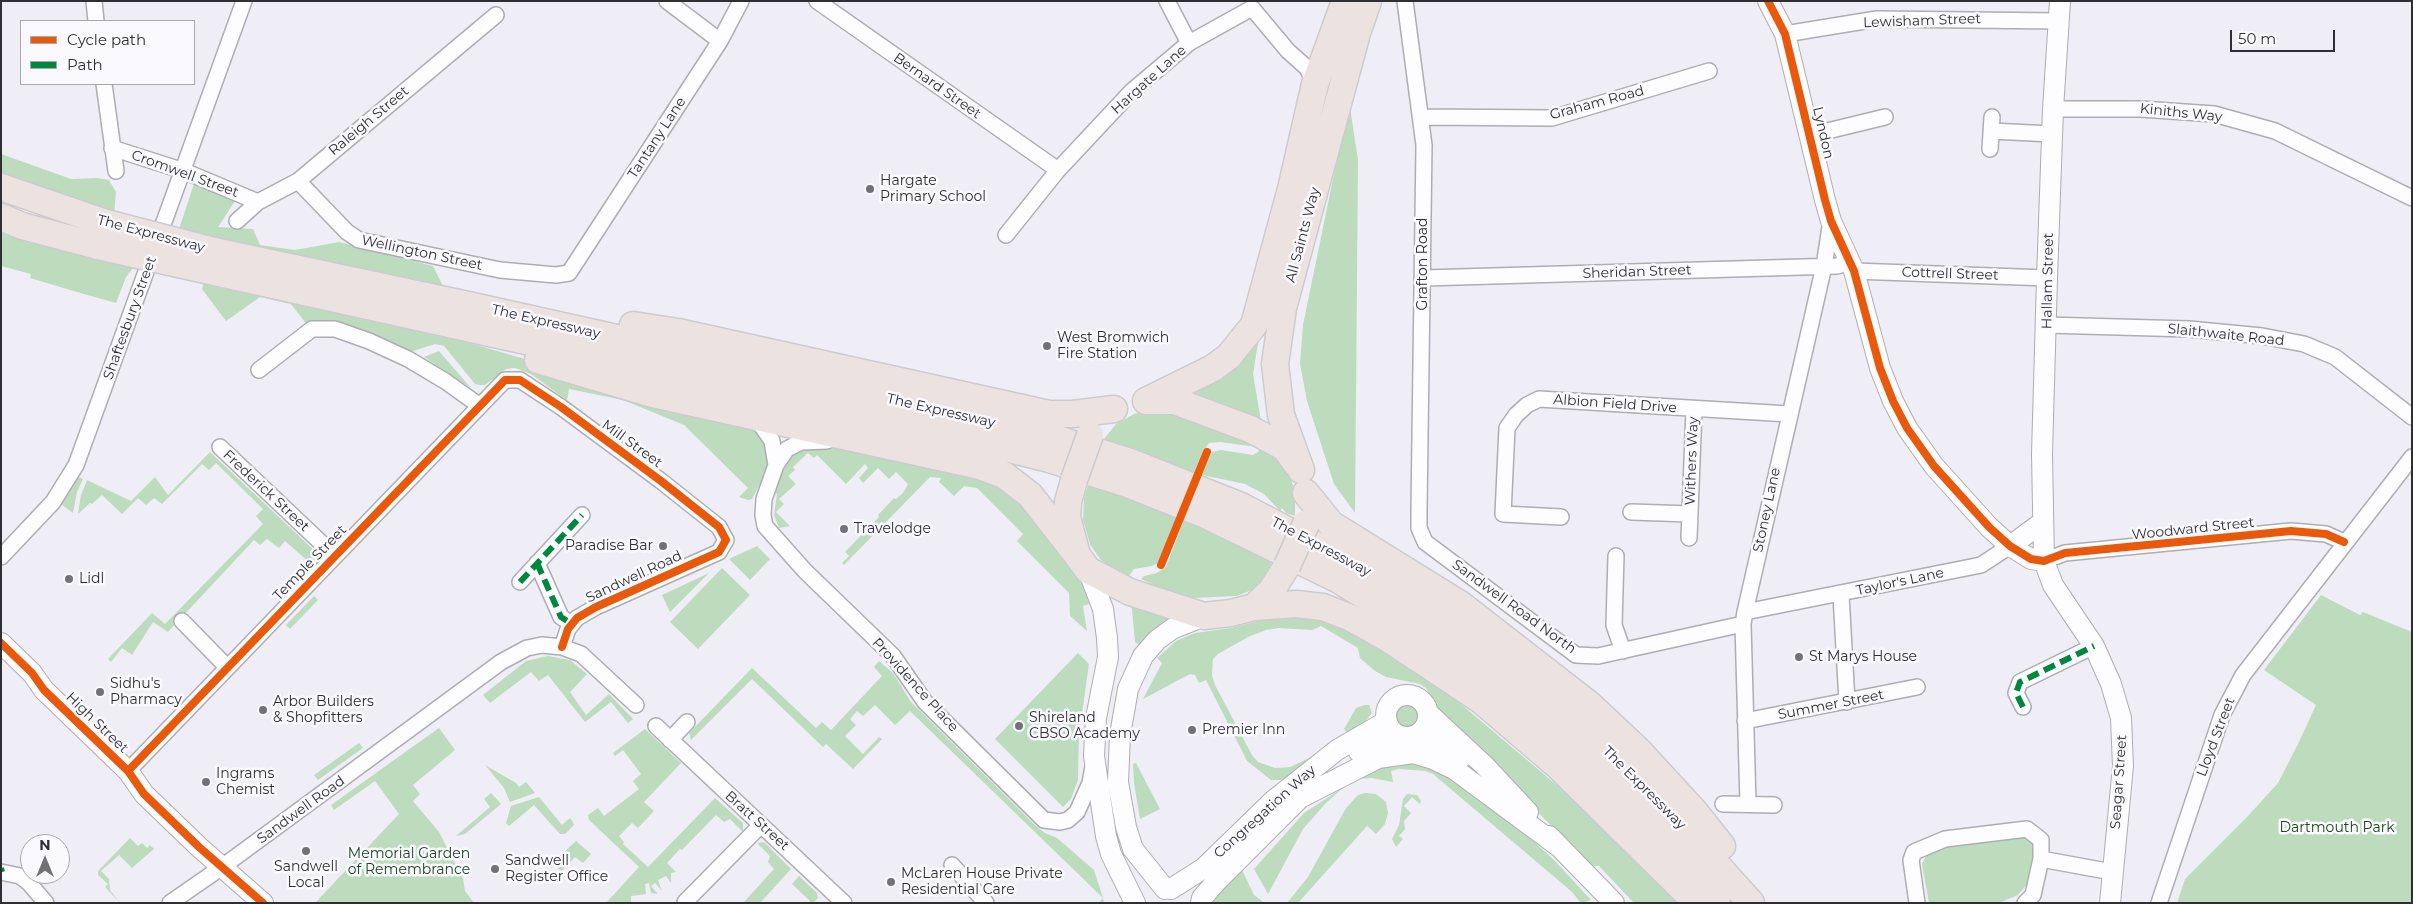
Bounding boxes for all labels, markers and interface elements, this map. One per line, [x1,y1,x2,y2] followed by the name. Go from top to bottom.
[1863,11,1981,31] street label: Lewisham Street
[20,20,195,85] legend
[2233,20,2338,52] scale bar
[2238,29,2276,48] text: 50 m
[67,30,146,49] text: Cycle path
[1108,42,1190,118] street label: Hargate Lane
[890,50,984,122] street label: Bernard Street
[67,55,103,74] text: Path
[1548,82,1646,124] street label: Graham Road
[326,83,412,159] street label: Raleigh Street
[624,94,690,182] street label: Tantany Lane
[2139,100,2223,126] street label: Kiniths Way
[1809,105,1837,161] street label: Lyndon
[129,147,241,201] street label: Cromwell Street
[880,173,986,206] place label: Hargate Primary School
[864,183,876,195] marker: Hargate Primary School
[1282,186,1324,284] street label: All Saints Way
[95,212,207,256] street label: The Expressway
[1415,218,1431,310] street label: Grafton Road
[360,232,484,274] street label: Wellington Street
[2039,233,2057,329] street label: Hallam Street
[100,254,160,382] street label: Shaftesbury Street
[1582,262,1692,282] street label: Sheridan Street
[1901,264,1999,284] street label: Cottrell Street
[490,301,602,343] street label: The Expressway
[2167,321,2285,349] street label: Slaithwaite Road
[1057,330,1169,362] place label: West Bromwich Fire Station
[1041,340,1053,352] marker: West Bromwich Fire Station
[885,390,997,432] street label: The Expressway
[1553,391,1677,417] street label: Albion Field Drive
[598,416,666,472] street label: Mill Street
[1682,416,1702,506] street label: Withers Way
[219,447,313,535] street label: Frederick Street
[1750,466,1784,554] street label: Stoney Lane
[1268,514,1374,580] street label: The Expressway
[2131,514,2255,544] street label: Woodward Street
[854,521,931,537] place label: Travelodge
[270,522,350,604] street label: Temple Street
[838,523,850,535] marker: Travelodge
[565,538,653,554] place label: Paradise Bar
[657,540,669,552] marker: Paradise Bar
[583,547,685,607] street label: Sandwell Road
[1449,556,1579,658] street label: Sandwell Road North
[1855,565,1945,599] street label: Taylor's Lane
[79,571,104,587] place label: Lidl
[63,573,75,585] marker: Lidl
[868,635,962,735] street label: Providence Place
[1809,649,1917,665] place label: St Marys House
[1793,651,1805,663] marker: St Marys House
[110,676,182,709] place label: Sidhu's Pharmacy
[94,686,106,698] marker: Sidhu's Pharmacy
[1776,686,1886,724] street label: Summer Street
[62,689,132,757] street label: High Street
[273,694,374,726] place label: Arbor Builders & Shopfitters
[2193,695,2239,779] street label: Lloyd Street
[257,704,269,716] marker: Arbor Builders & Shopfitters
[1029,710,1140,742] place label: Shireland CBSO Academy
[1013,720,1025,732] marker: Shireland CBSO Academy
[1202,722,1285,738] place label: Premier Inn
[1186,724,1198,736] marker: Premier Inn
[2107,734,2131,830] street label: Seagar Street
[1599,743,1689,833] street label: The Expressway
[1211,762,1319,862] street label: Congregation Way
[216,766,275,799] place label: Ingrams Chemist
[254,773,348,847] street label: Sandwell Road
[200,776,212,788] marker: Ingrams Chemist
[721,788,793,854] street label: Bratt Street
[2279,820,2395,836] park label: Dartmouth Park
[20,834,70,884] north arrow
[39,836,51,854] text: N
[300,845,312,857] marker: Sandwell Local
[348,846,470,879] park label: Memorial Garden of Remembrance
[505,853,608,886] place label: Sandwell Register Office
[274,859,338,892] place label: Sandwell Local
[489,863,501,875] marker: Sandwell Register Office
[901,866,1063,899] place label: McLaren House Private Residential Care
[885,876,897,888] marker: McLaren House Private Residential Care

